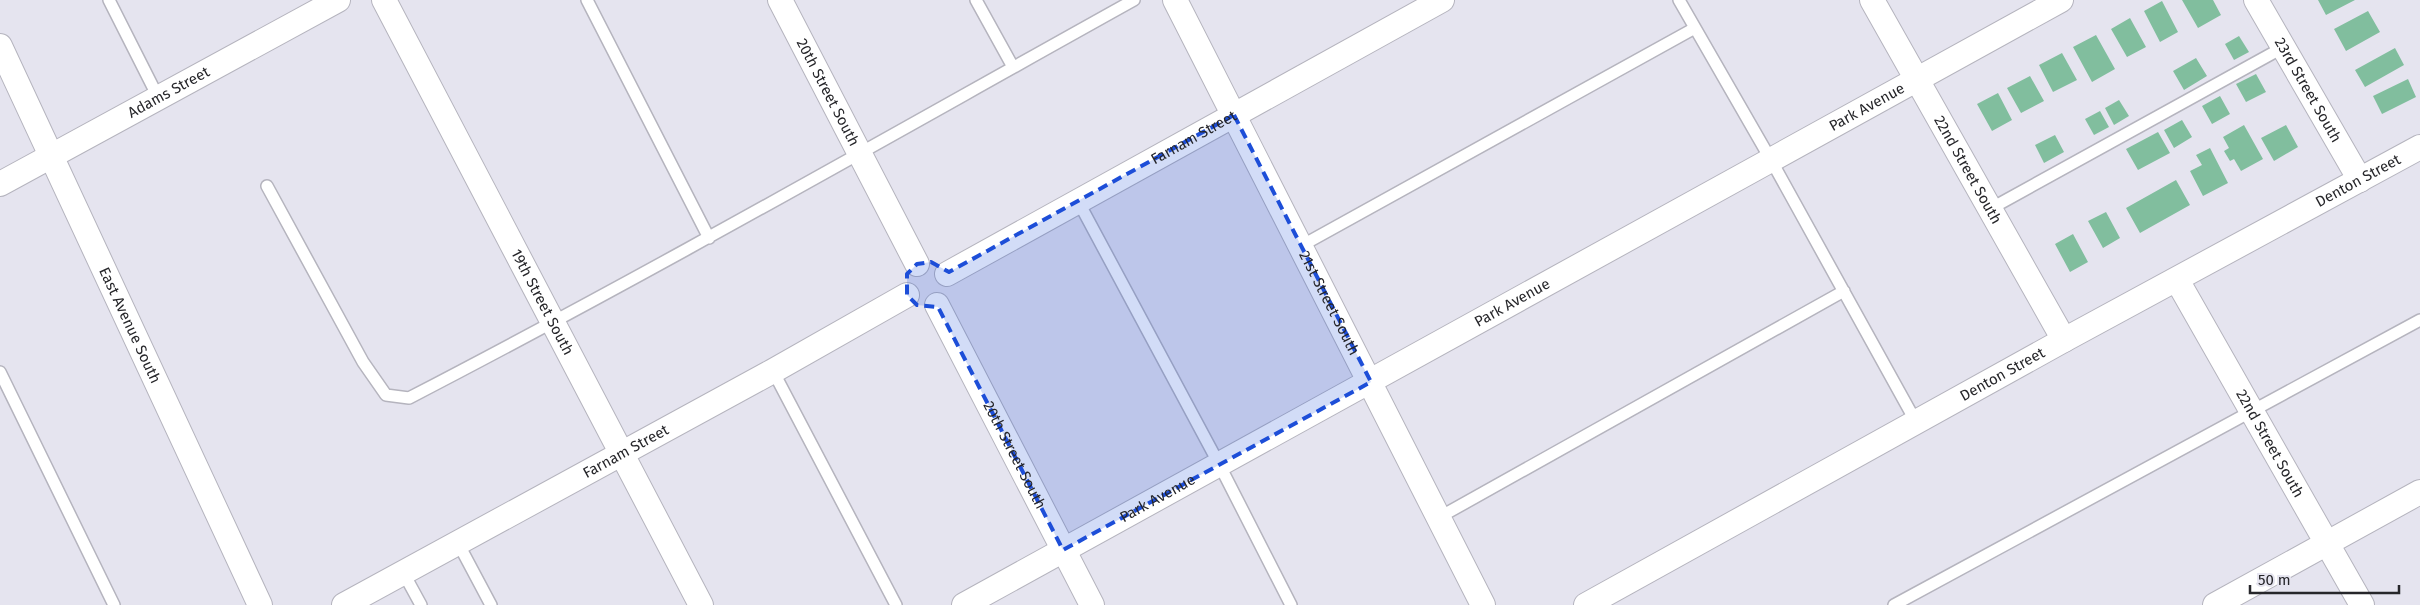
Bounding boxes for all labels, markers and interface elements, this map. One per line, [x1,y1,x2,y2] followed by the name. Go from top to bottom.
[2271,35,2345,146] street label: 23rd Street South
[793,36,863,149] street label: 20th Street South
[125,62,213,122] street label: Adams Street
[1826,79,1908,135] street label: Park Avenue
[1148,106,1240,168] street label: Farnam Street
[1930,113,2006,227] street label: 22nd Street South
[2312,150,2404,211] street label: Denton Street
[507,246,577,358] street label: 19th Street South
[1295,248,1363,358] street label: 21st Street South
[95,264,165,386] street label: East Avenue South
[1471,275,1553,331] street label: Park Avenue
[1957,343,2048,405] street label: Denton Street
[2232,386,2308,501] street label: 22nd Street South
[979,398,1050,512] street label: 20th Street South
[580,420,672,482] street label: Farnam Street
[1117,470,1198,526] street label: Park Avenue
[2250,562,2399,594] scale bar
[2258,571,2291,589] text: 50 m

